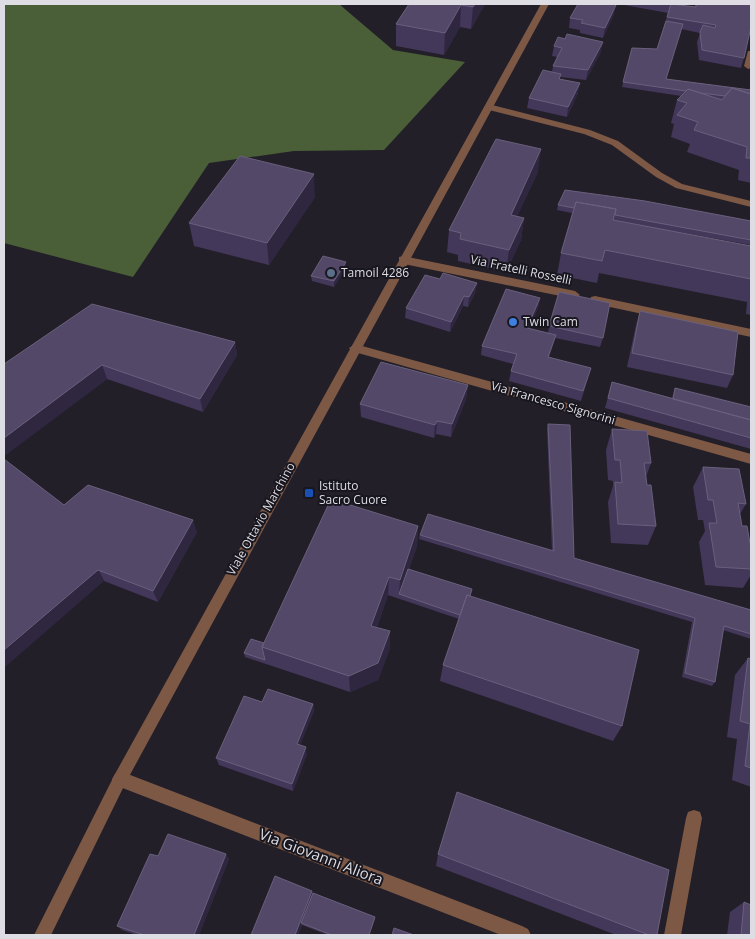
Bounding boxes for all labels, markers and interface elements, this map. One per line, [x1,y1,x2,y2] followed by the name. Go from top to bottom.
[469,251,573,289] street label: Via Fratelli Rosselli
[341,264,409,281] place label: Tamoil 4286
[325,267,337,279] marker: Tamoil 4286
[523,313,578,330] place label: Twin Cam
[507,316,519,328] marker: Twin Cam
[489,377,617,428] street label: Via Francesco Signorini
[222,459,299,578] street label: Viale Ottavio Marchino
[319,477,387,508] place label: Istituto Sacro Cuore
[303,487,315,499] marker: Istituto Sacro Cuore
[257,823,386,889] street label: Via Giovanni Aliora

